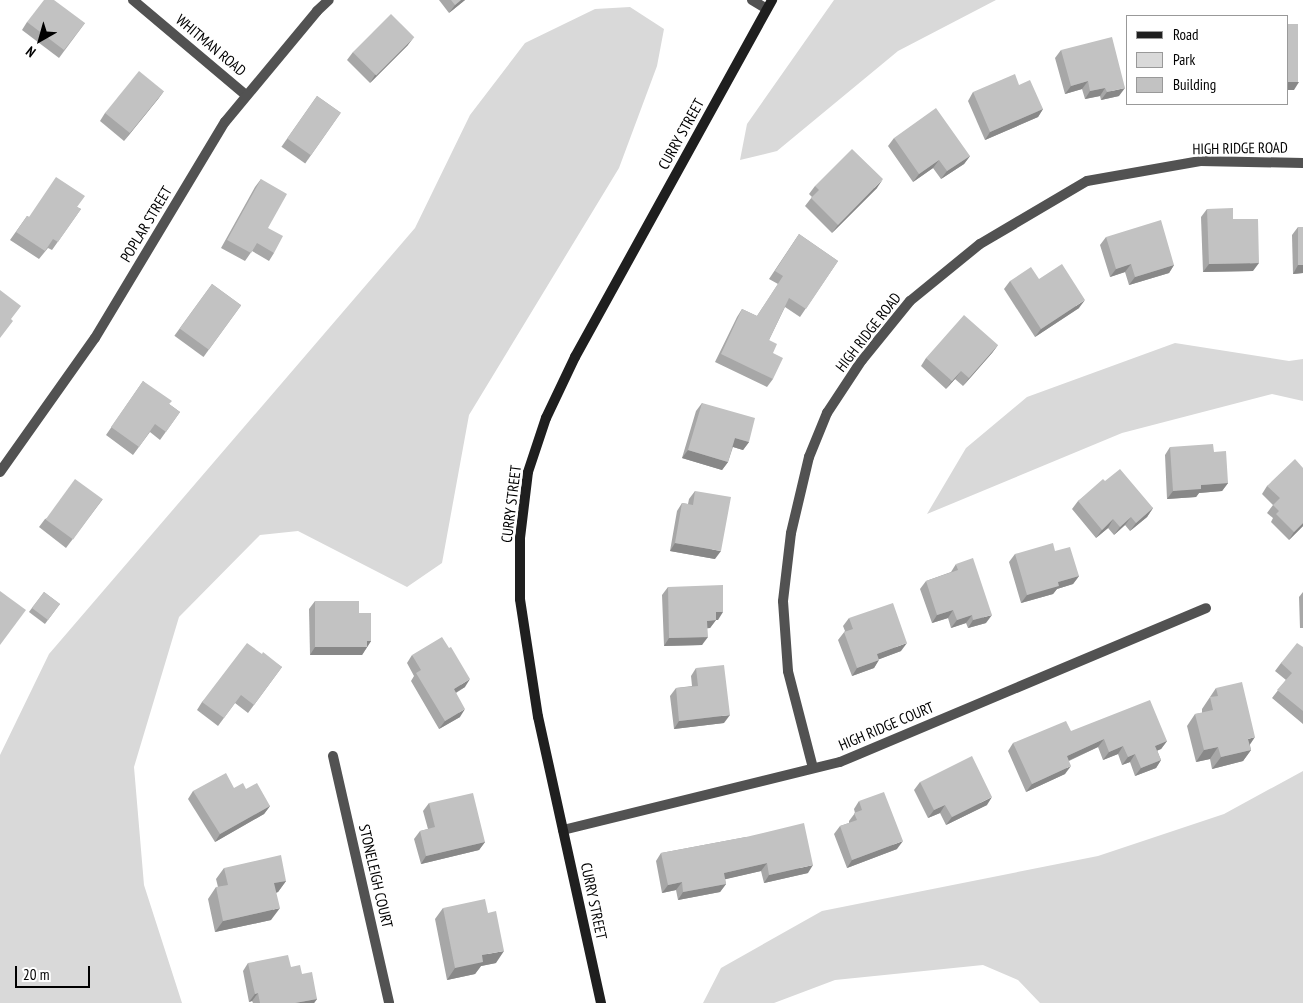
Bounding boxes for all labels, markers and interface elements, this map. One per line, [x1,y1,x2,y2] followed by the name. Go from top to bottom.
[172,11,250,79] street label: WHITMAN ROAD
[15,15,65,65] north arrow
[1126,15,1288,105] legend
[1173,25,1199,44] text: Road
[22,42,39,61] text: N
[1173,50,1195,69] text: Park
[1173,75,1216,94] text: Building
[654,95,708,173] street label: CURRY STREET
[1192,138,1288,158] street label: HIGH RIDGE ROAD
[116,183,176,265] street label: POPLAR STREET
[832,289,904,375] street label: HIGH RIDGE ROAD
[497,464,525,544] street label: CURRY STREET
[836,698,936,754] street label: HIGH RIDGE COURT
[355,822,397,930] street label: STONELEIGH COURT
[577,861,611,941] street label: CURRY STREET
[18,956,92,988] scale bar
[23,965,49,984] text: 20 m

